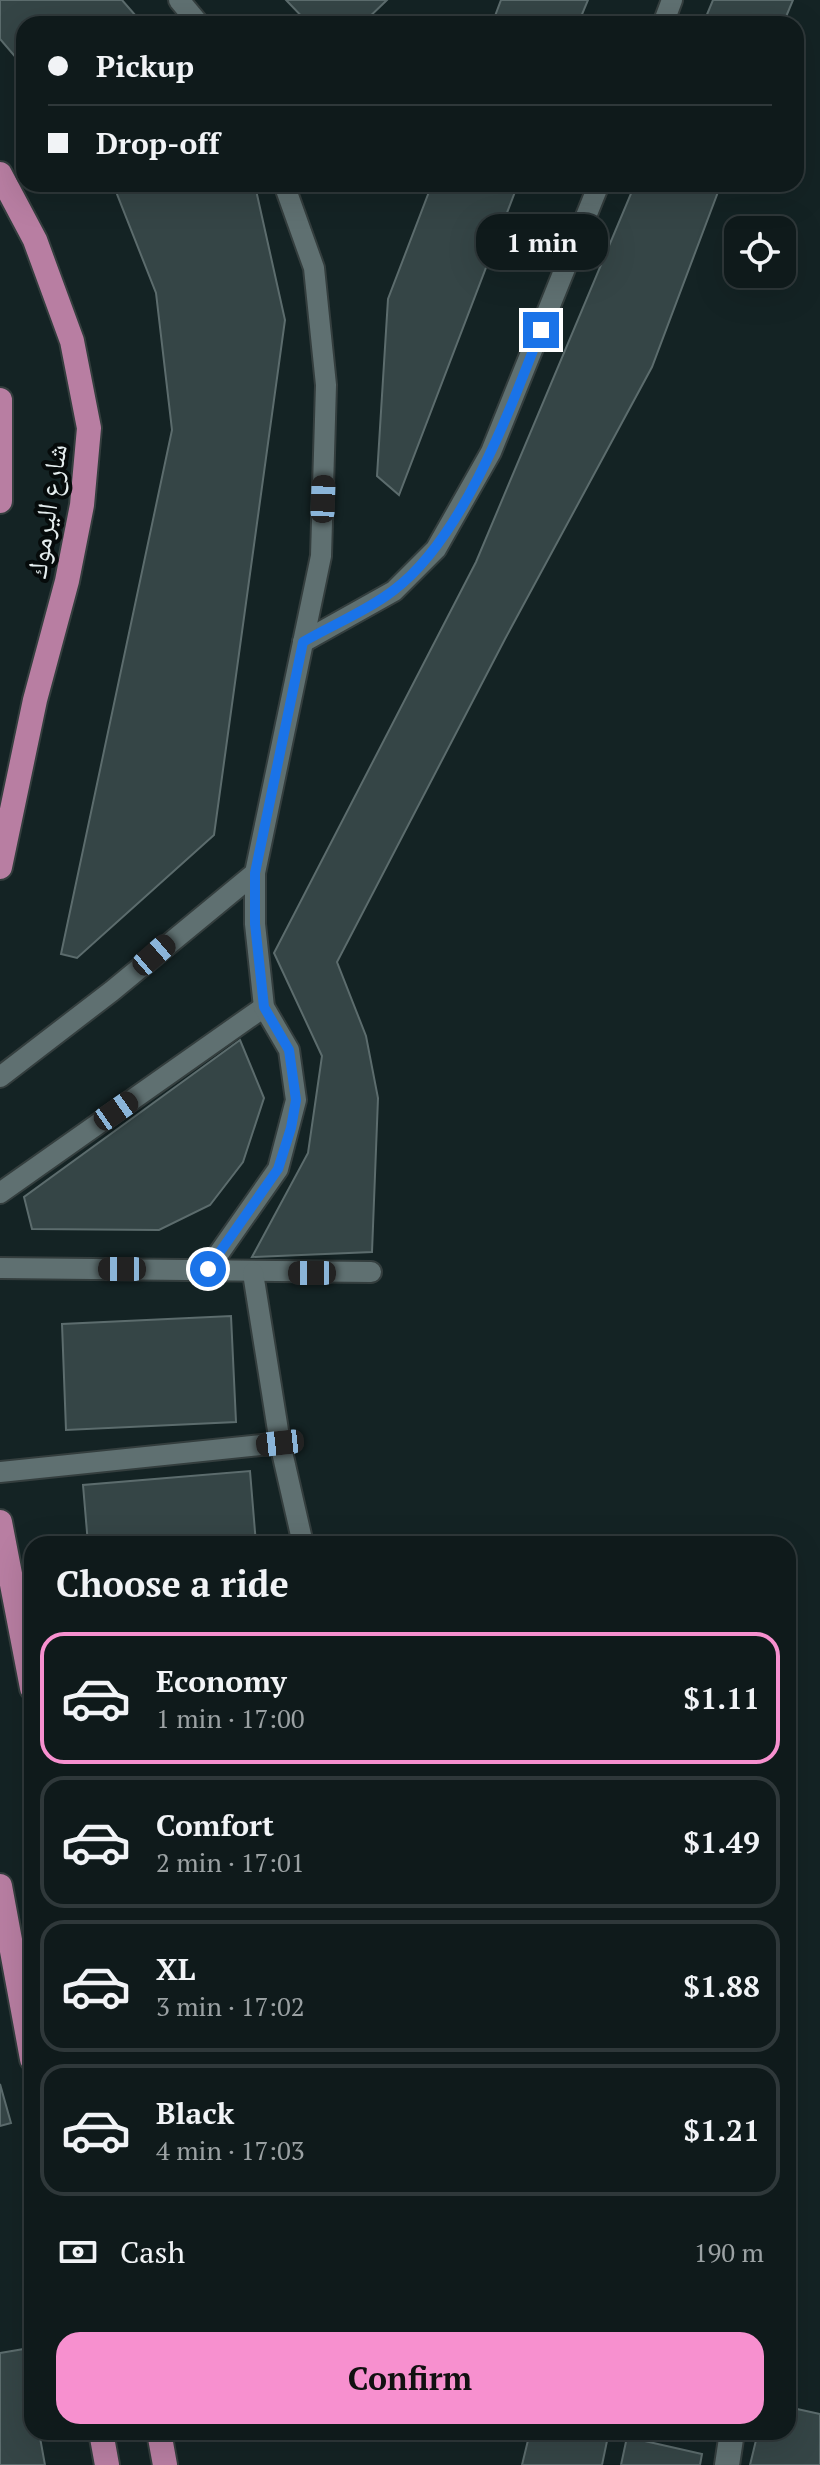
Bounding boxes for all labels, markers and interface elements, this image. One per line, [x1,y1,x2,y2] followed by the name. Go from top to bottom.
[96,46,194,86] text: Pickup
[96,123,220,163] text: Drop-off
[475,214,607,270] callout: 1 min
[724,216,796,288] map controls
[724,216,796,288] button: locate
[506,225,578,259] text: 1 min
[523,312,559,348] route end
[17,441,75,581] street label: شارع اليرموك
[310,475,336,523] car
[128,930,180,980] car
[89,1087,143,1135] car
[190,1251,226,1287] route start
[98,1257,146,1281] car
[288,1261,336,1285] car
[255,1429,305,1457] car
[56,1560,289,1607] text: Choose a ride
[156,1661,287,1701] text: Economy
[60,1662,132,1734] icon: car
[683,1678,760,1718] text: $1.11
[156,1701,305,1735] text: 1 min · 17:00
[156,1805,274,1845] text: Comfort
[60,1806,132,1878] icon: car
[683,1822,760,1862] text: $1.49
[156,1845,305,1879] text: 2 min · 17:01
[156,1949,195,1989] text: XL
[60,1950,132,2022] icon: car
[683,1966,760,2006] text: $1.88
[156,1989,305,2023] text: 3 min · 17:02
[156,2093,234,2133] text: Black
[60,2094,132,2166] icon: car
[683,2110,760,2150] text: $1.21
[156,2133,305,2167] text: 4 min · 17:03
[56,2230,100,2274] icon: cash
[120,2232,185,2272] text: Cash
[694,2235,764,2269] text: 190 m
[56,2332,764,2424] button: Confirm

